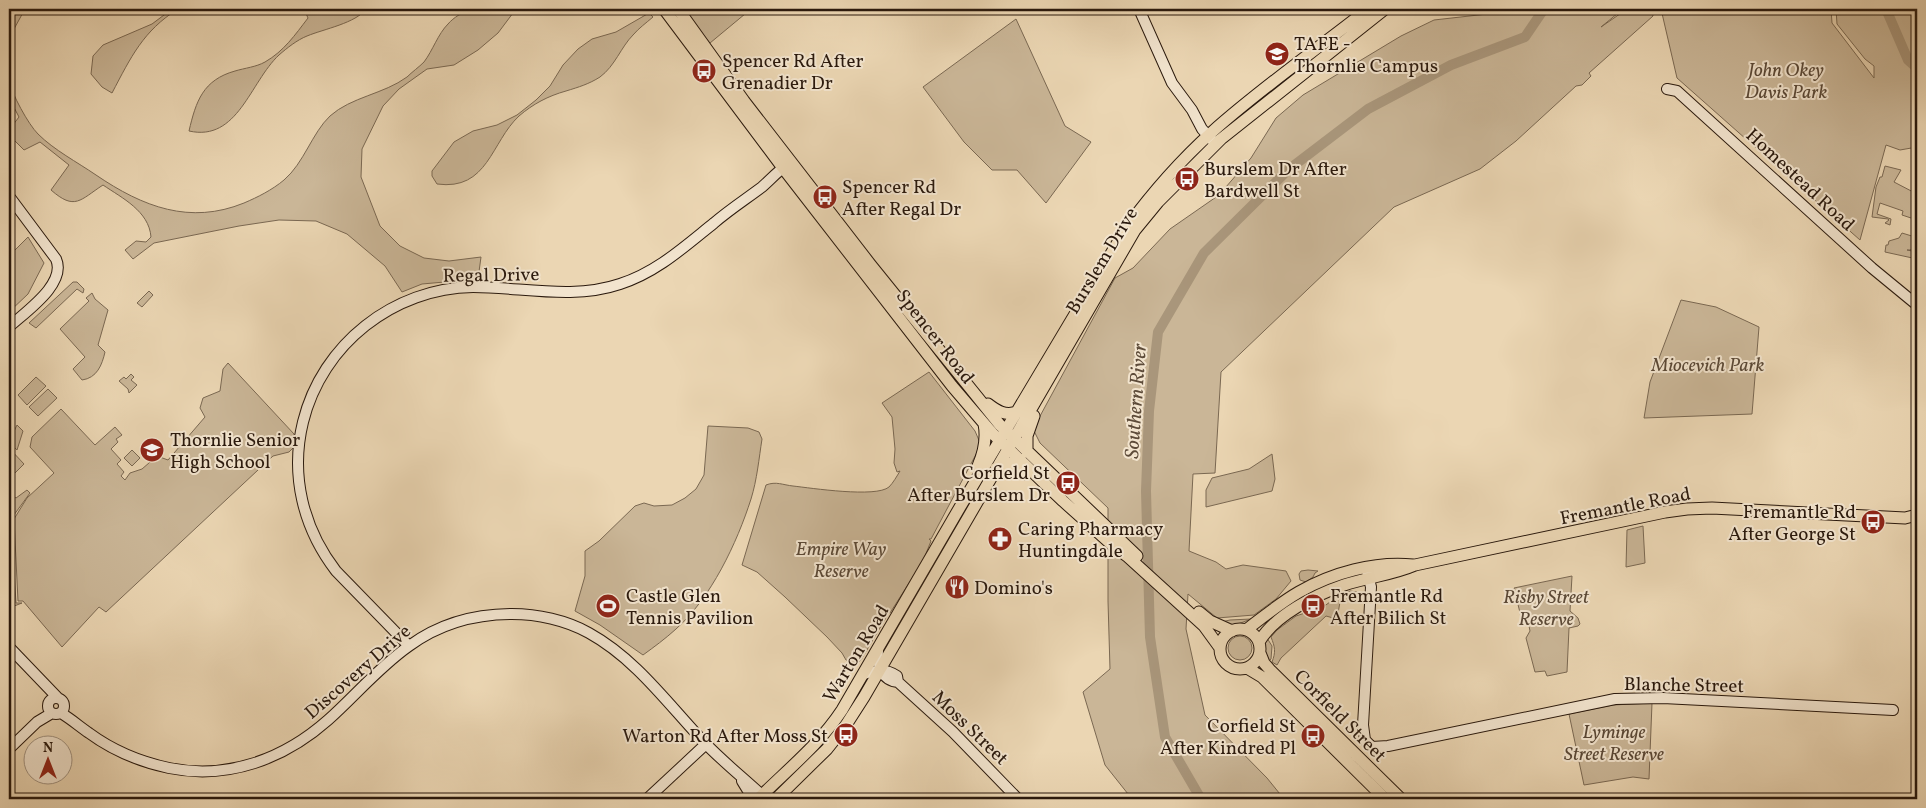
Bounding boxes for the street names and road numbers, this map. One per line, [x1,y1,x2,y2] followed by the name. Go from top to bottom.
[1739,123,1860,238] street label: Homestead Road
[1061,203,1145,319] street label: Burslem Drive
[442,262,540,290] street label: Regal Drive
[889,284,980,390] street label: Spencer Road
[1558,482,1693,532] street label: Fremantle Road
[817,600,896,708] street label: Warton Road
[300,619,417,726] street label: Discovery Drive
[1287,664,1392,769] street label: Corfield Street
[1624,672,1745,700] street label: Blanche Street
[926,685,1014,772] street label: Moss Street

